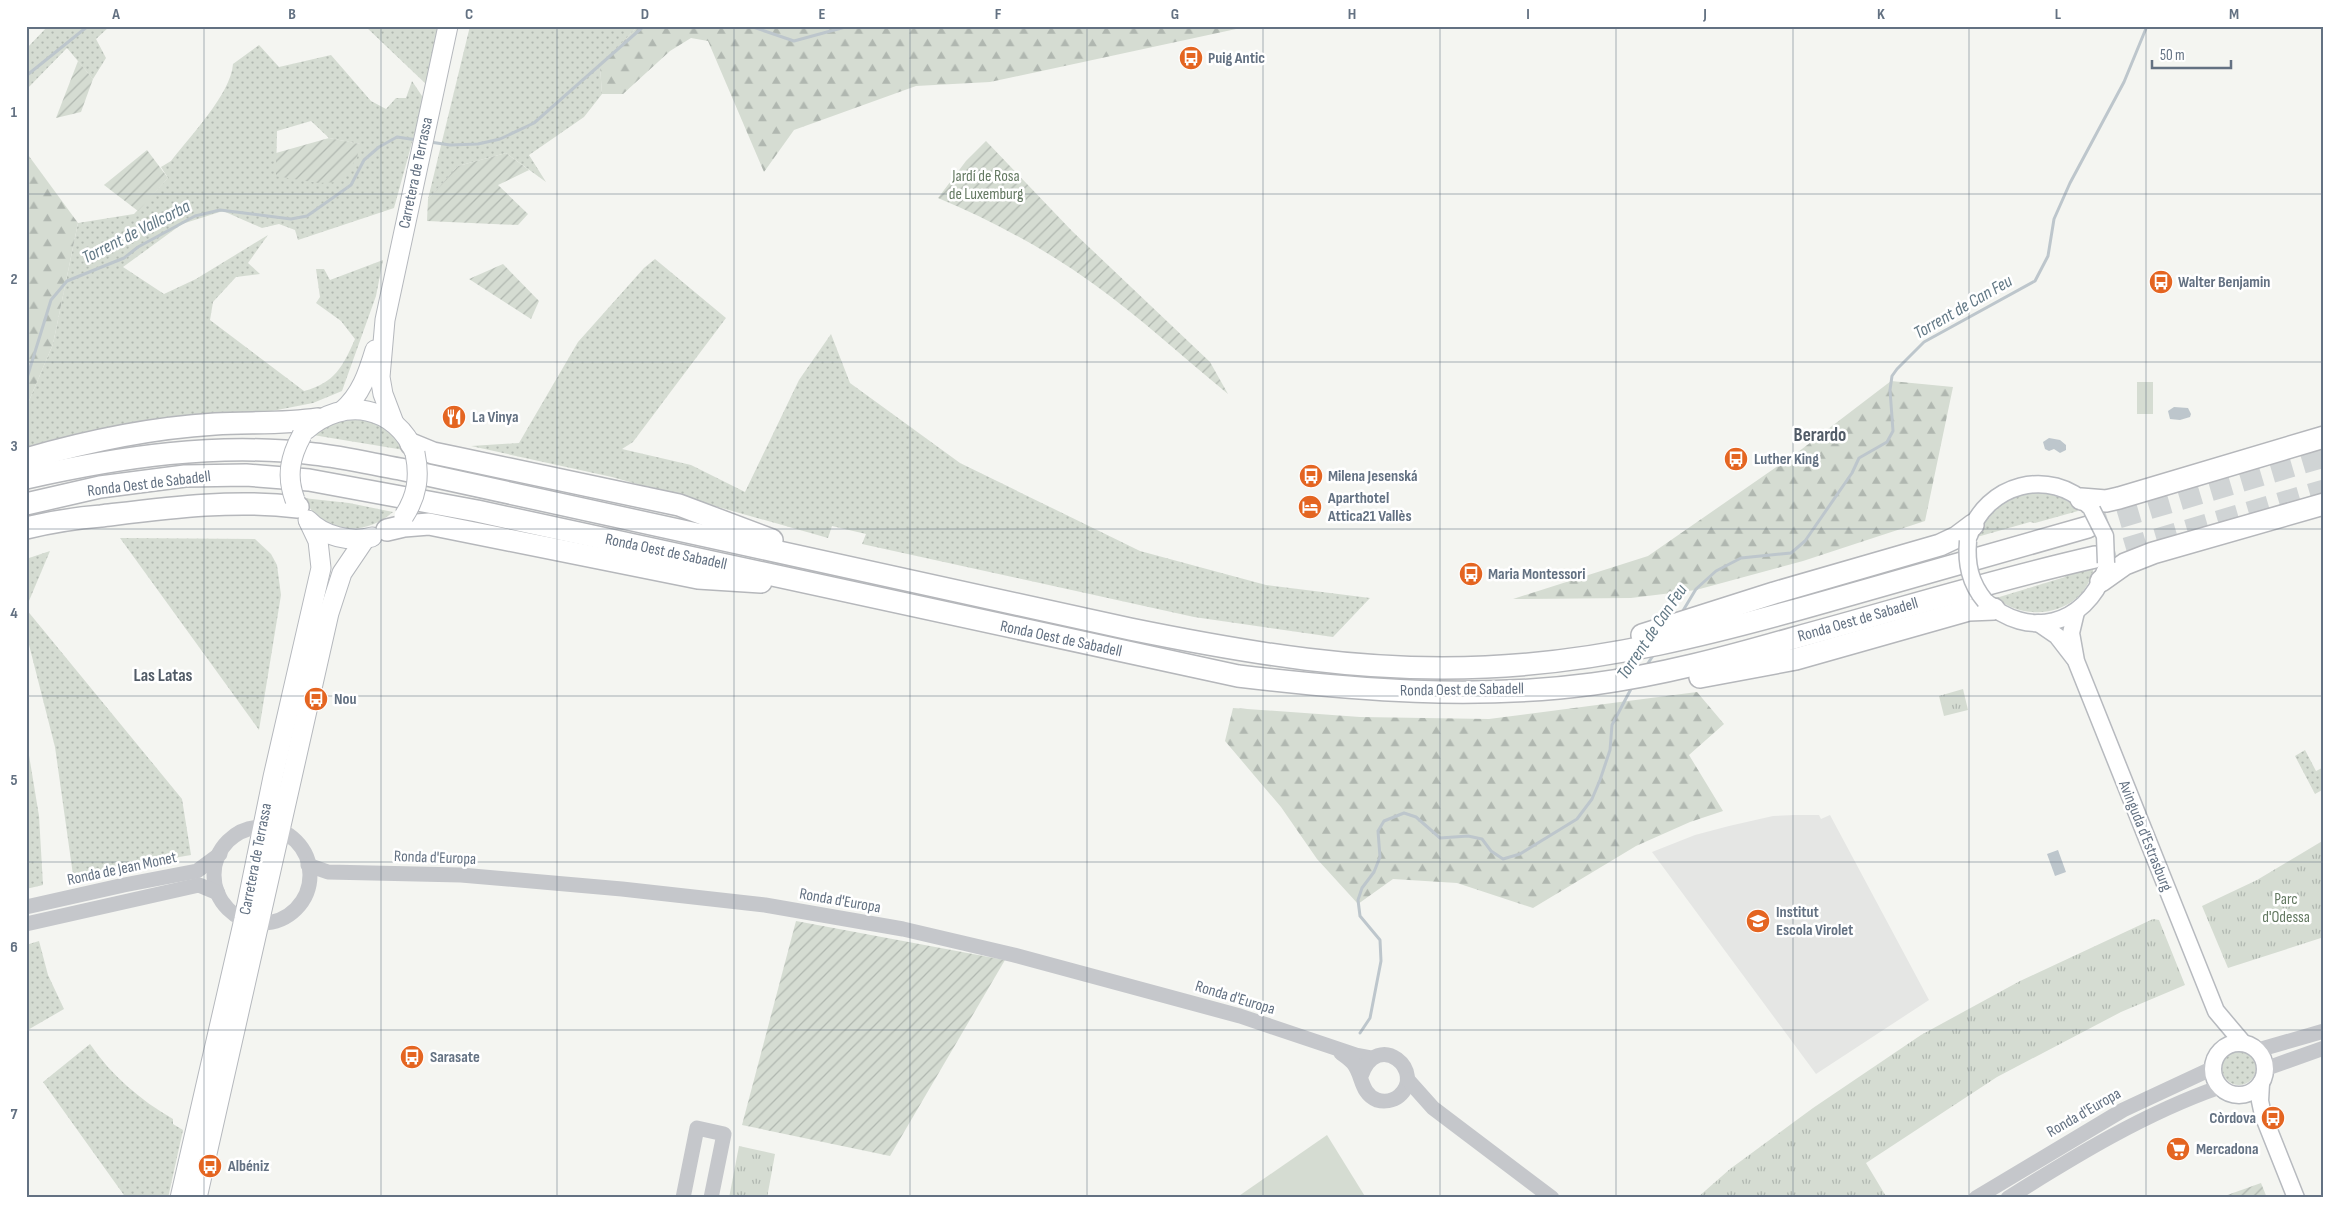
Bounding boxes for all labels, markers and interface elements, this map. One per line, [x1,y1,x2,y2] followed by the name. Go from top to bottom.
[111,5,120,24] text: A
[288,5,296,24] text: B
[465,5,473,24] text: C
[641,5,649,24] text: D
[819,5,826,24] text: E
[995,5,1002,24] text: F
[1171,5,1179,24] text: G
[1348,5,1356,24] text: H
[1526,5,1530,24] text: I
[1702,5,1707,24] text: J
[1877,5,1885,24] text: K
[2055,5,2062,24] text: L
[2229,5,2239,24] text: M
[2152,38,2231,70] scale bar
[1178,45,1204,71] bus stop icon: Puig Antic
[2160,46,2185,65] text: 50 m
[1208,49,1265,68] place label: Puig Antic
[11,103,18,122] text: 1
[395,116,437,230] street label: Carretera de Terrassa
[949,167,1023,204] park label: Jardí de Rosa de Luxemburg
[78,195,194,268] water label: Torrent de Vallcorba
[2148,269,2174,295] bus stop icon: Walter Benjamin
[10,270,18,289] text: 2
[1910,270,2016,344] water label: Torrent de Can Feu
[2178,273,2270,292] place label: Walter Benjamin
[441,404,467,430] restaurant icon: La Vinya
[472,408,519,427] place label: La Vinya
[1794,424,1846,447] district label: Berardo
[10,437,18,456] text: 3
[1723,446,1749,472] bus stop icon: Luther King
[1754,450,1819,469] place label: Luther King
[1298,463,1324,489] bus stop icon: Milena Jesenská
[86,467,212,501] street label: Ronda Oest de Sabadell
[1328,467,1418,486] place label: Milena Jesenská
[1327,489,1412,526] place label: Aparthotel Attica21 Vallès
[1297,494,1323,520] hotel icon: Aparthotel Attica21 Vallès
[603,530,729,574] street label: Ronda Oest de Sabadell
[1458,561,1484,587] bus stop icon: Maria Montessori
[1488,565,1586,584] place label: Maria Montessori
[1613,580,1692,684] water label: Torrent de Can Feu
[1796,594,1920,646] street label: Ronda Oest de Sabadell
[10,604,18,623] text: 4
[998,617,1124,661] street label: Ronda Oest de Sabadell
[133,665,193,686] district label: Las Latas
[1400,679,1524,701] street label: Ronda Oest de Sabadell
[303,686,329,712] bus stop icon: Nou
[334,690,357,709] place label: Nou
[10,771,18,790] text: 5
[2114,777,2176,894] street label: Avinguda d'Estrasburg
[236,802,276,916] street label: Carretera de Terrassa
[394,847,476,869] street label: Ronda d'Europa
[66,848,178,890] street label: Ronda de Jean Monet
[798,885,882,917] street label: Ronda d'Europa
[2262,890,2310,927] park label: Parc d'Odessa
[1776,903,1853,940] place label: Institut Escola Virolet
[1745,908,1771,934] school or university icon: Institut Escola Virolet
[10,938,18,957] text: 6
[1193,977,1277,1019] street label: Ronda d'Europa
[399,1044,425,1070] bus stop icon: Sarasate
[430,1048,480,1067] place label: Sarasate
[2044,1084,2124,1142] street label: Ronda d'Europa
[11,1105,18,1124] text: 7
[2260,1105,2286,1131] bus stop icon: Còrdova
[2209,1109,2256,1128] place label: Còrdova
[2165,1136,2191,1162] supermarket icon: Mercadona
[2196,1140,2258,1159] place label: Mercadona
[197,1153,223,1179] bus stop icon: Albéniz
[227,1157,269,1176] place label: Albéniz

